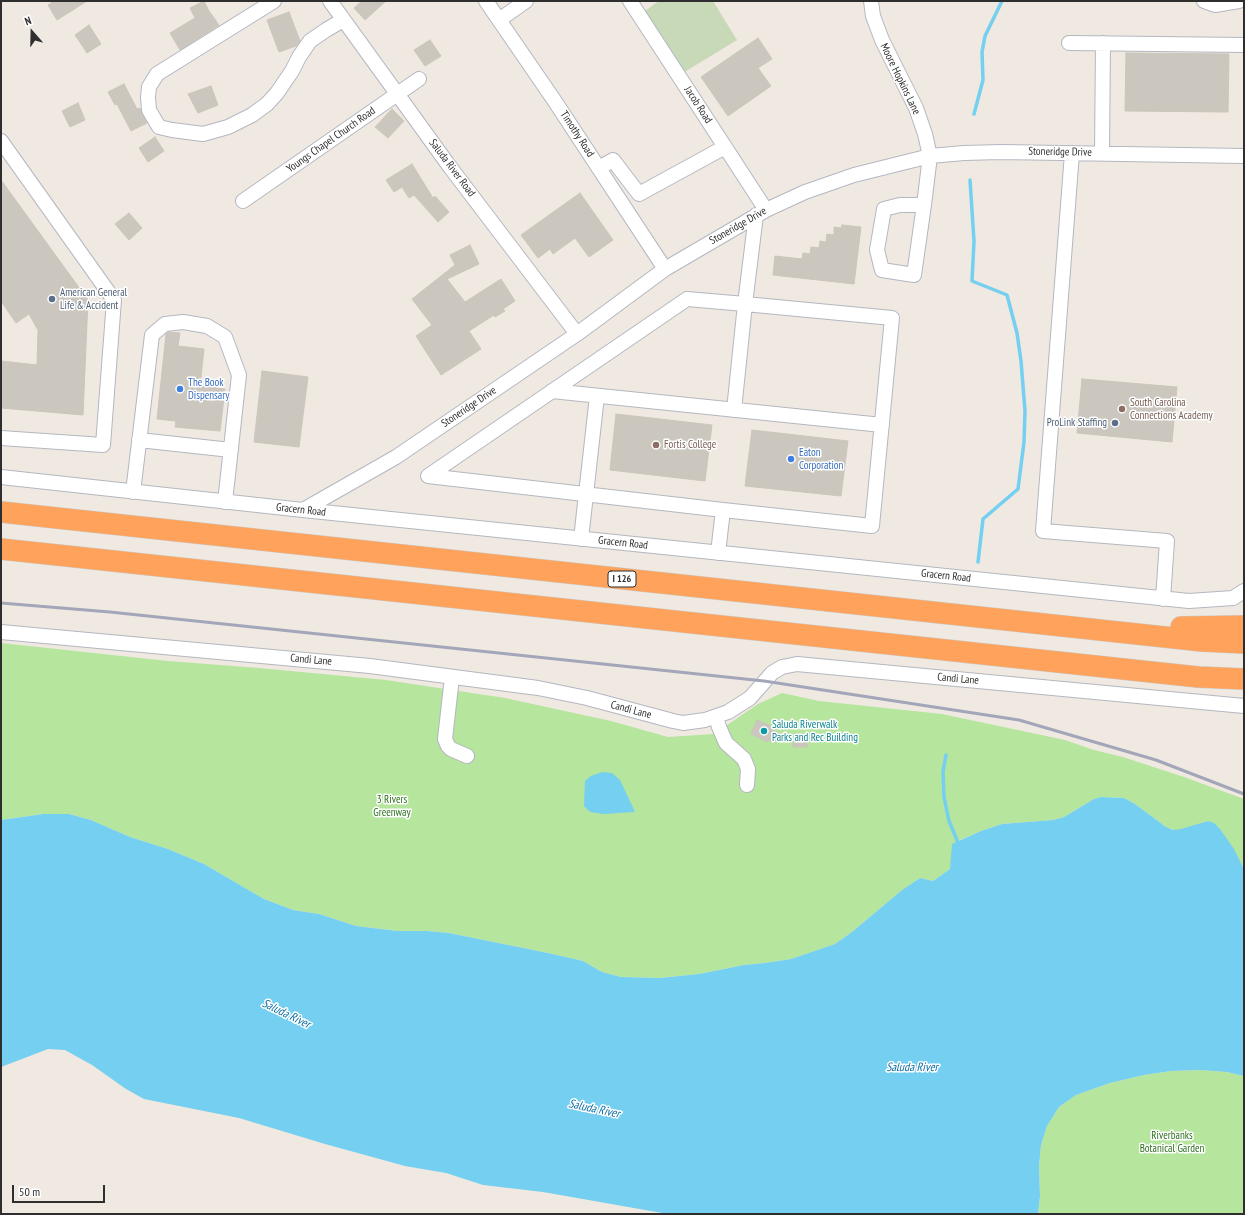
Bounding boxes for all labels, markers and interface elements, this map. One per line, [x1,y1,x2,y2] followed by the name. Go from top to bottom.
[12,12,52,52] north arrow
[23,13,33,28] text: N
[877,41,923,117] street label: Moore Hopkins Lane
[681,84,715,126] street label: Jacob Road
[284,104,378,176] street label: Youngs Chapel Church Road
[557,108,597,160] street label: Timothy Road
[426,137,478,199] street label: Saluda River Road
[1028,145,1092,159] street label: Stoneridge Drive
[707,204,769,248] street label: Stoneridge Drive
[60,286,127,312] place label: American General Life & Accident
[47,294,57,304] marker: American General Life & Accident
[188,376,229,402] place label: The Book Dispensary
[175,384,185,394] marker: The Book Dispensary
[439,384,499,430] street label: Stoneridge Drive
[1130,396,1213,422] place label: South Carolina Connections Academy
[1117,404,1127,414] marker: South Carolina Connections Academy
[1047,416,1107,430] place label: ProLink Staffing
[1110,418,1120,428] marker: ProLink Staffing
[664,438,716,452] place label: Fortis College
[651,440,661,450] marker: Fortis College
[799,446,843,472] place label: Eaton Corporation
[786,454,796,464] marker: Eaton Corporation
[275,501,327,519] street label: Gracern Road
[597,534,649,552] street label: Gracern Road
[920,567,972,585] street label: Gracern Road
[608,571,636,587] road number: I 126
[290,652,332,668] street label: Candi Lane
[937,671,979,687] street label: Candi Lane
[609,698,653,722] street label: Candi Lane
[772,718,858,744] place label: Saluda Riverwalk Parks and Rec Building
[759,726,769,736] marker: Saluda Riverwalk Parks and Rec Building
[373,793,411,819] park label: 3 Rivers Greenway
[260,996,312,1032] water label: Saluda River
[886,1061,938,1075] water label: Saluda River
[567,1097,621,1121] water label: Saluda River
[1140,1129,1204,1155] park label: Riverbanks Botanical Garden
[14,1177,107,1203] scale bar
[19,1184,40,1199] text: 50 m

